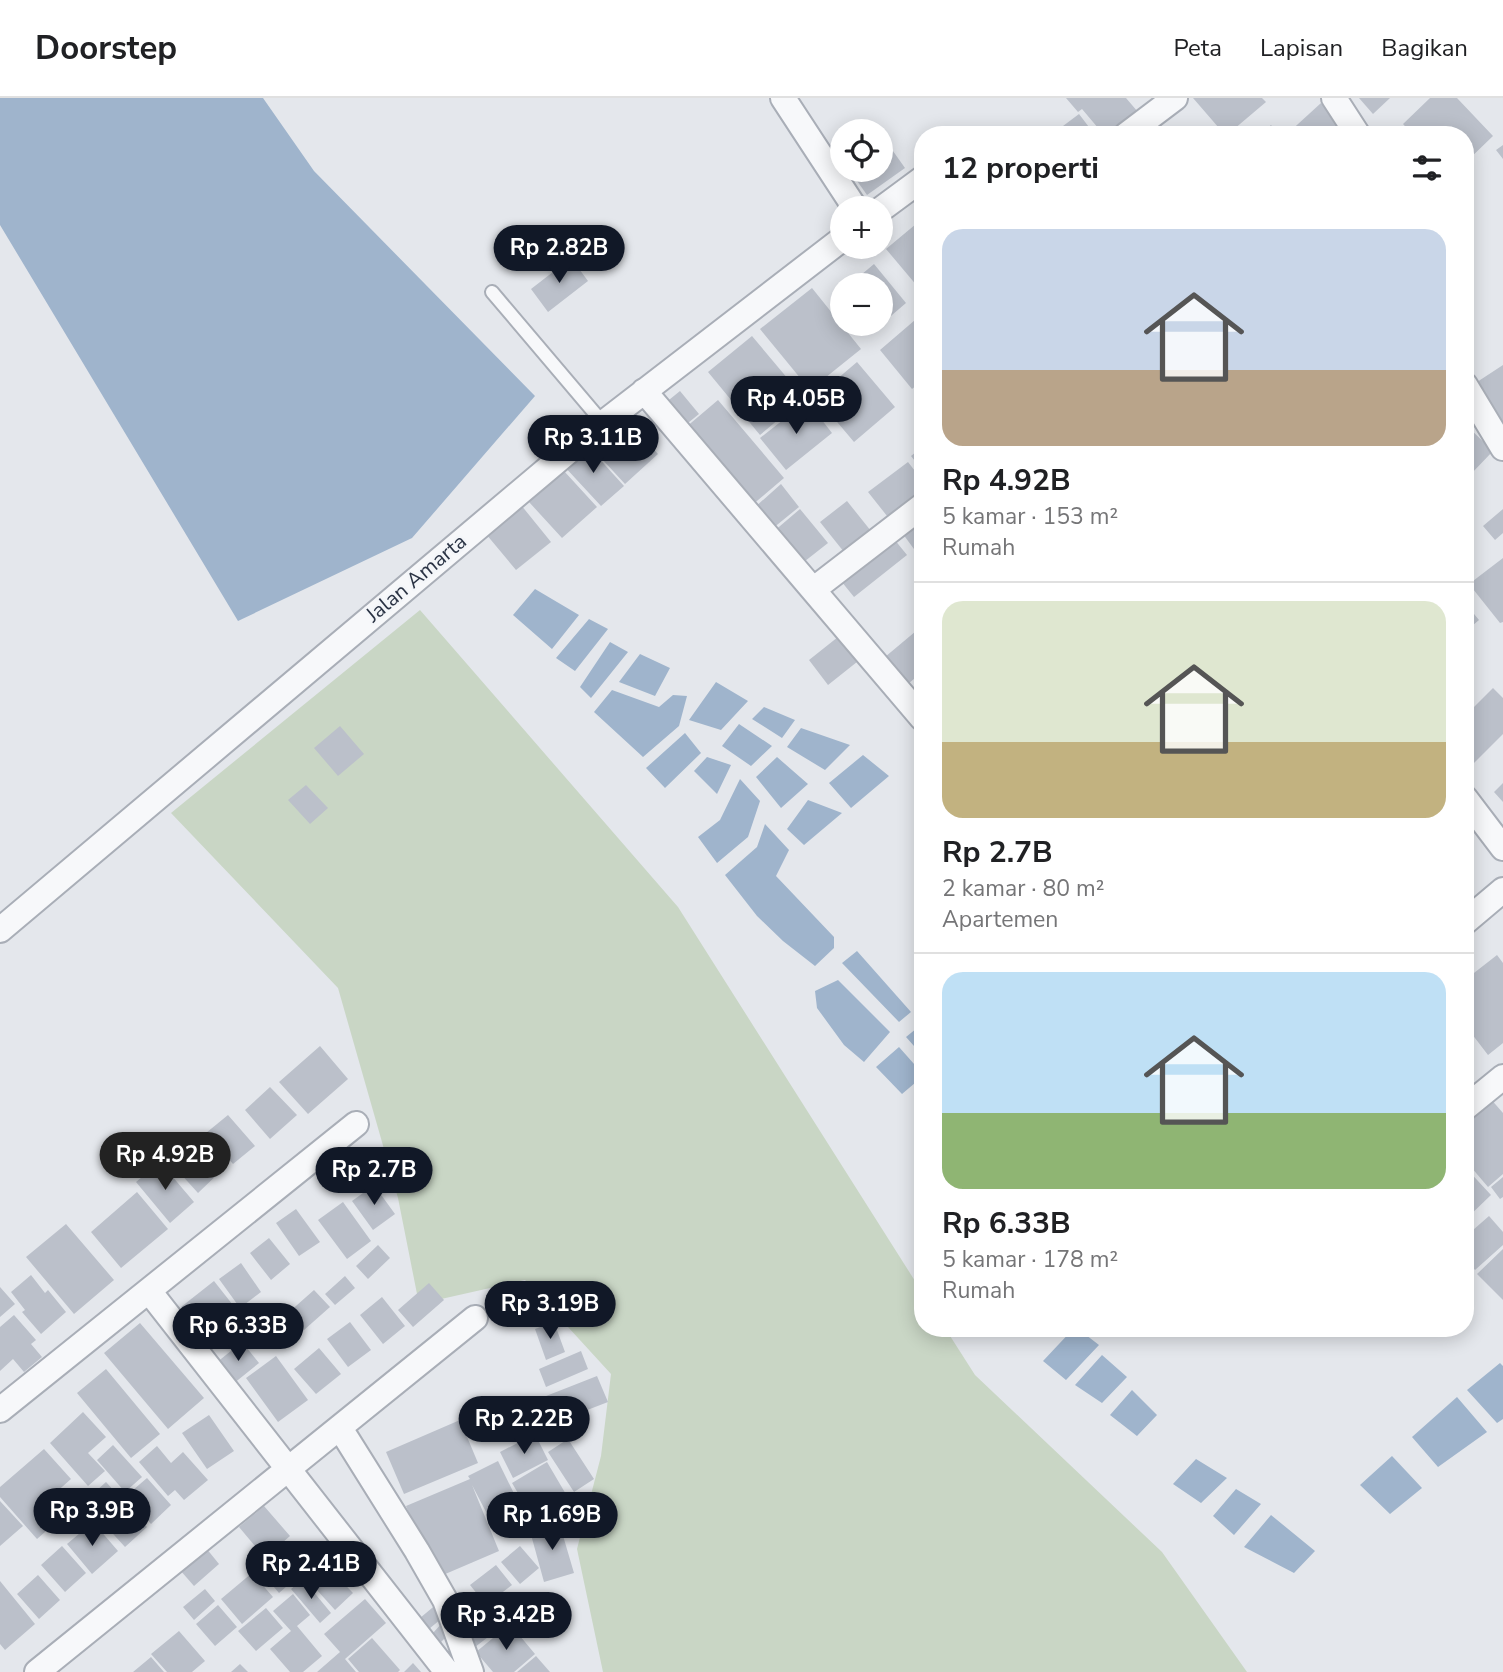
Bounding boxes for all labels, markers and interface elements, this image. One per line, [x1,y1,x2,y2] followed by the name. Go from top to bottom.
[35,26,177,71] text: Doorstep
[1173,32,1222,64] text: Peta
[1260,32,1343,64] text: Lapisan
[1381,32,1468,64] text: Bagikan
[830,119,893,336] map controls
[830,119,893,182] button: locate
[942,148,1099,189] text: 12 properti
[1408,149,1446,187] icon: filters
[830,196,893,259] button: +
[487,226,631,285] pin: Rp 2.82B
[510,232,608,263] text: Rp 2.82B
[830,273,893,336] button: −
[1131,274,1257,400] icon: home
[724,376,868,436] pin: Rp 4.05B
[747,383,845,414] text: Rp 4.05B
[521,416,665,475] pin: Rp 3.11B
[544,422,642,453] text: Rp 3.11B
[942,460,1071,501] text: Rp 4.92B
[942,501,1118,532] text: 5 kamar · 153 m²
[359,528,472,629] street label: Jalan Amarta
[942,532,1015,563] text: Rumah
[1131,646,1257,772] icon: home
[942,832,1053,873] text: Rp 2.7B
[942,873,1104,904] text: 2 kamar · 80 m²
[942,904,1058,935] text: Apartemen
[1131,1017,1257,1143] icon: home
[93,1132,237,1192] pin: Rp 4.92B
[116,1139,214,1170] text: Rp 4.92B
[309,1148,439,1207] pin: Rp 2.7B
[332,1154,416,1185] text: Rp 2.7B
[942,1203,1071,1244] text: Rp 6.33B
[942,1244,1118,1275] text: 5 kamar · 178 m²
[942,1275,1015,1306] text: Rumah
[478,1282,622,1341] pin: Rp 3.19B
[501,1288,599,1319] text: Rp 3.19B
[166,1304,310,1363] pin: Rp 6.33B
[189,1310,287,1341] text: Rp 6.33B
[452,1396,596,1456] pin: Rp 2.22B
[475,1403,573,1434] text: Rp 2.22B
[27,1488,157,1548] pin: Rp 3.9B
[480,1492,624,1552] pin: Rp 1.69B
[50,1495,134,1526] text: Rp 3.9B
[503,1499,601,1530] text: Rp 1.69B
[239,1542,383,1601] pin: Rp 2.41B
[262,1548,360,1579] text: Rp 2.41B
[434,1592,578,1652] pin: Rp 3.42B
[457,1599,555,1630] text: Rp 3.42B

